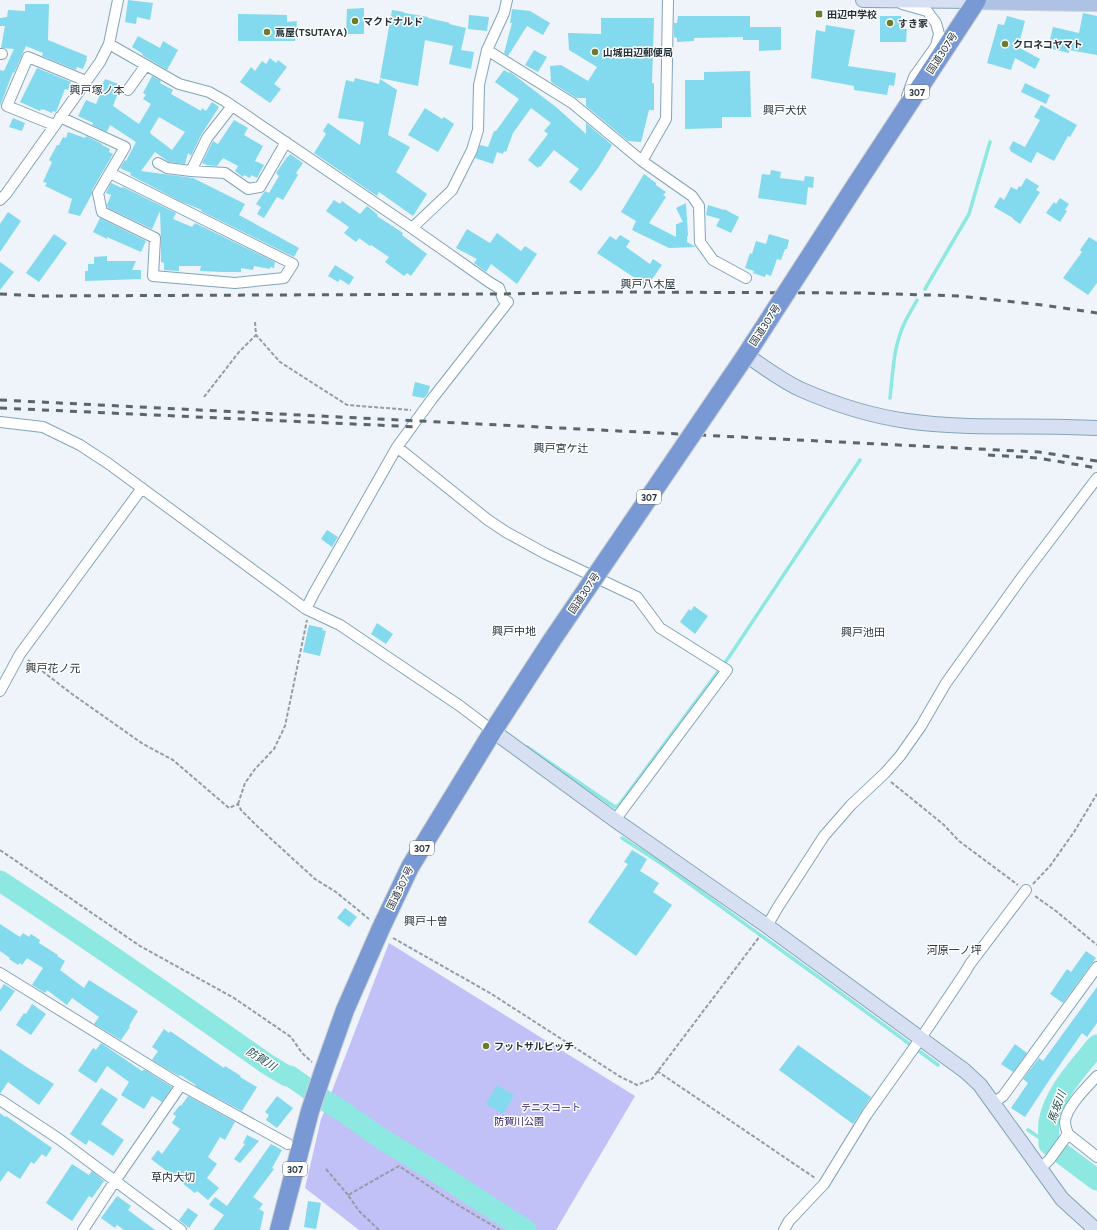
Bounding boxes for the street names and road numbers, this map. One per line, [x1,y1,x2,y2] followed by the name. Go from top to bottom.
[924,30,960,76] street label: 国道307号
[905,85,929,99] road number: 307
[747,302,783,348] street label: 国道307号
[637,490,661,504] road number: 307
[565,570,603,616] street label: 国道307号
[410,841,434,855] road number: 307
[384,864,416,912] street label: 国道307号
[283,1162,307,1176] road number: 307

